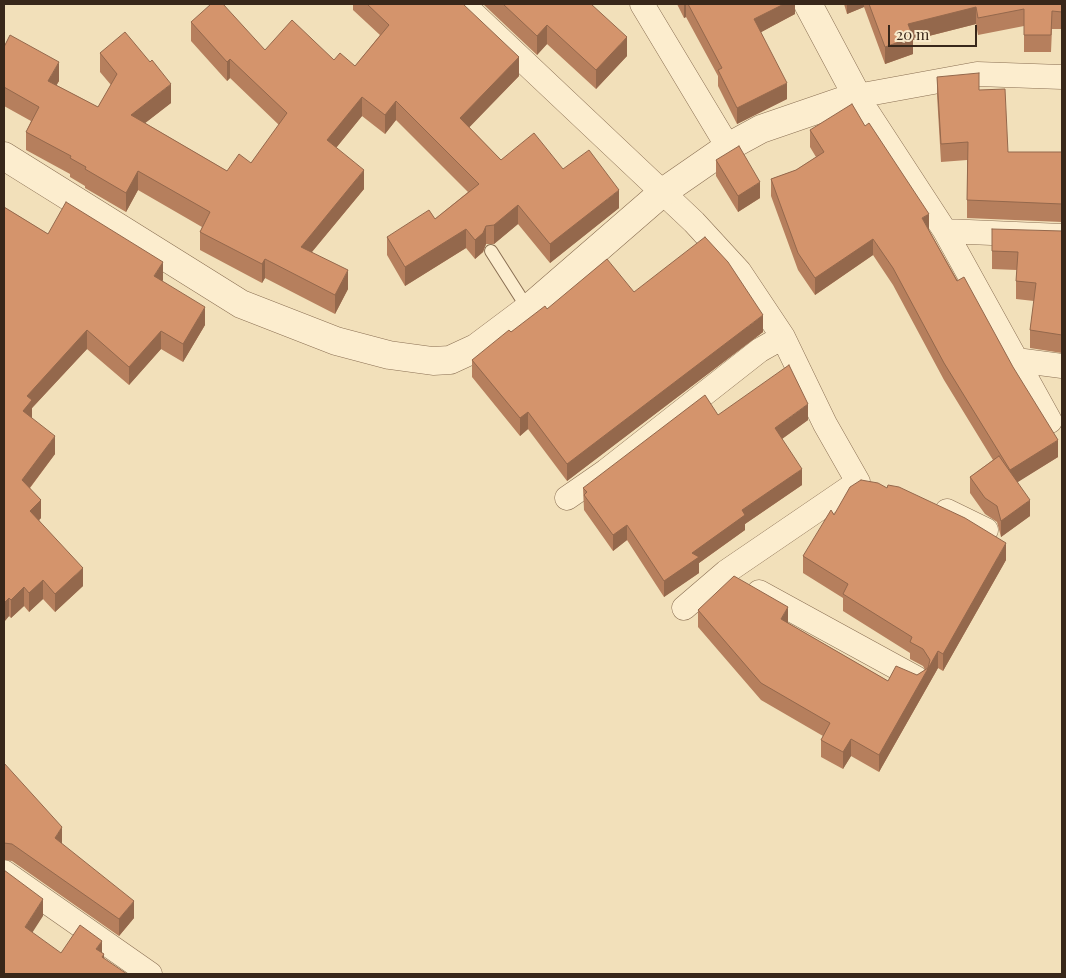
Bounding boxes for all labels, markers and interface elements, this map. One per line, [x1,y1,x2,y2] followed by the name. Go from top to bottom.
[891,15,980,47] scale bar
[896,24,929,44] text: 20 m

